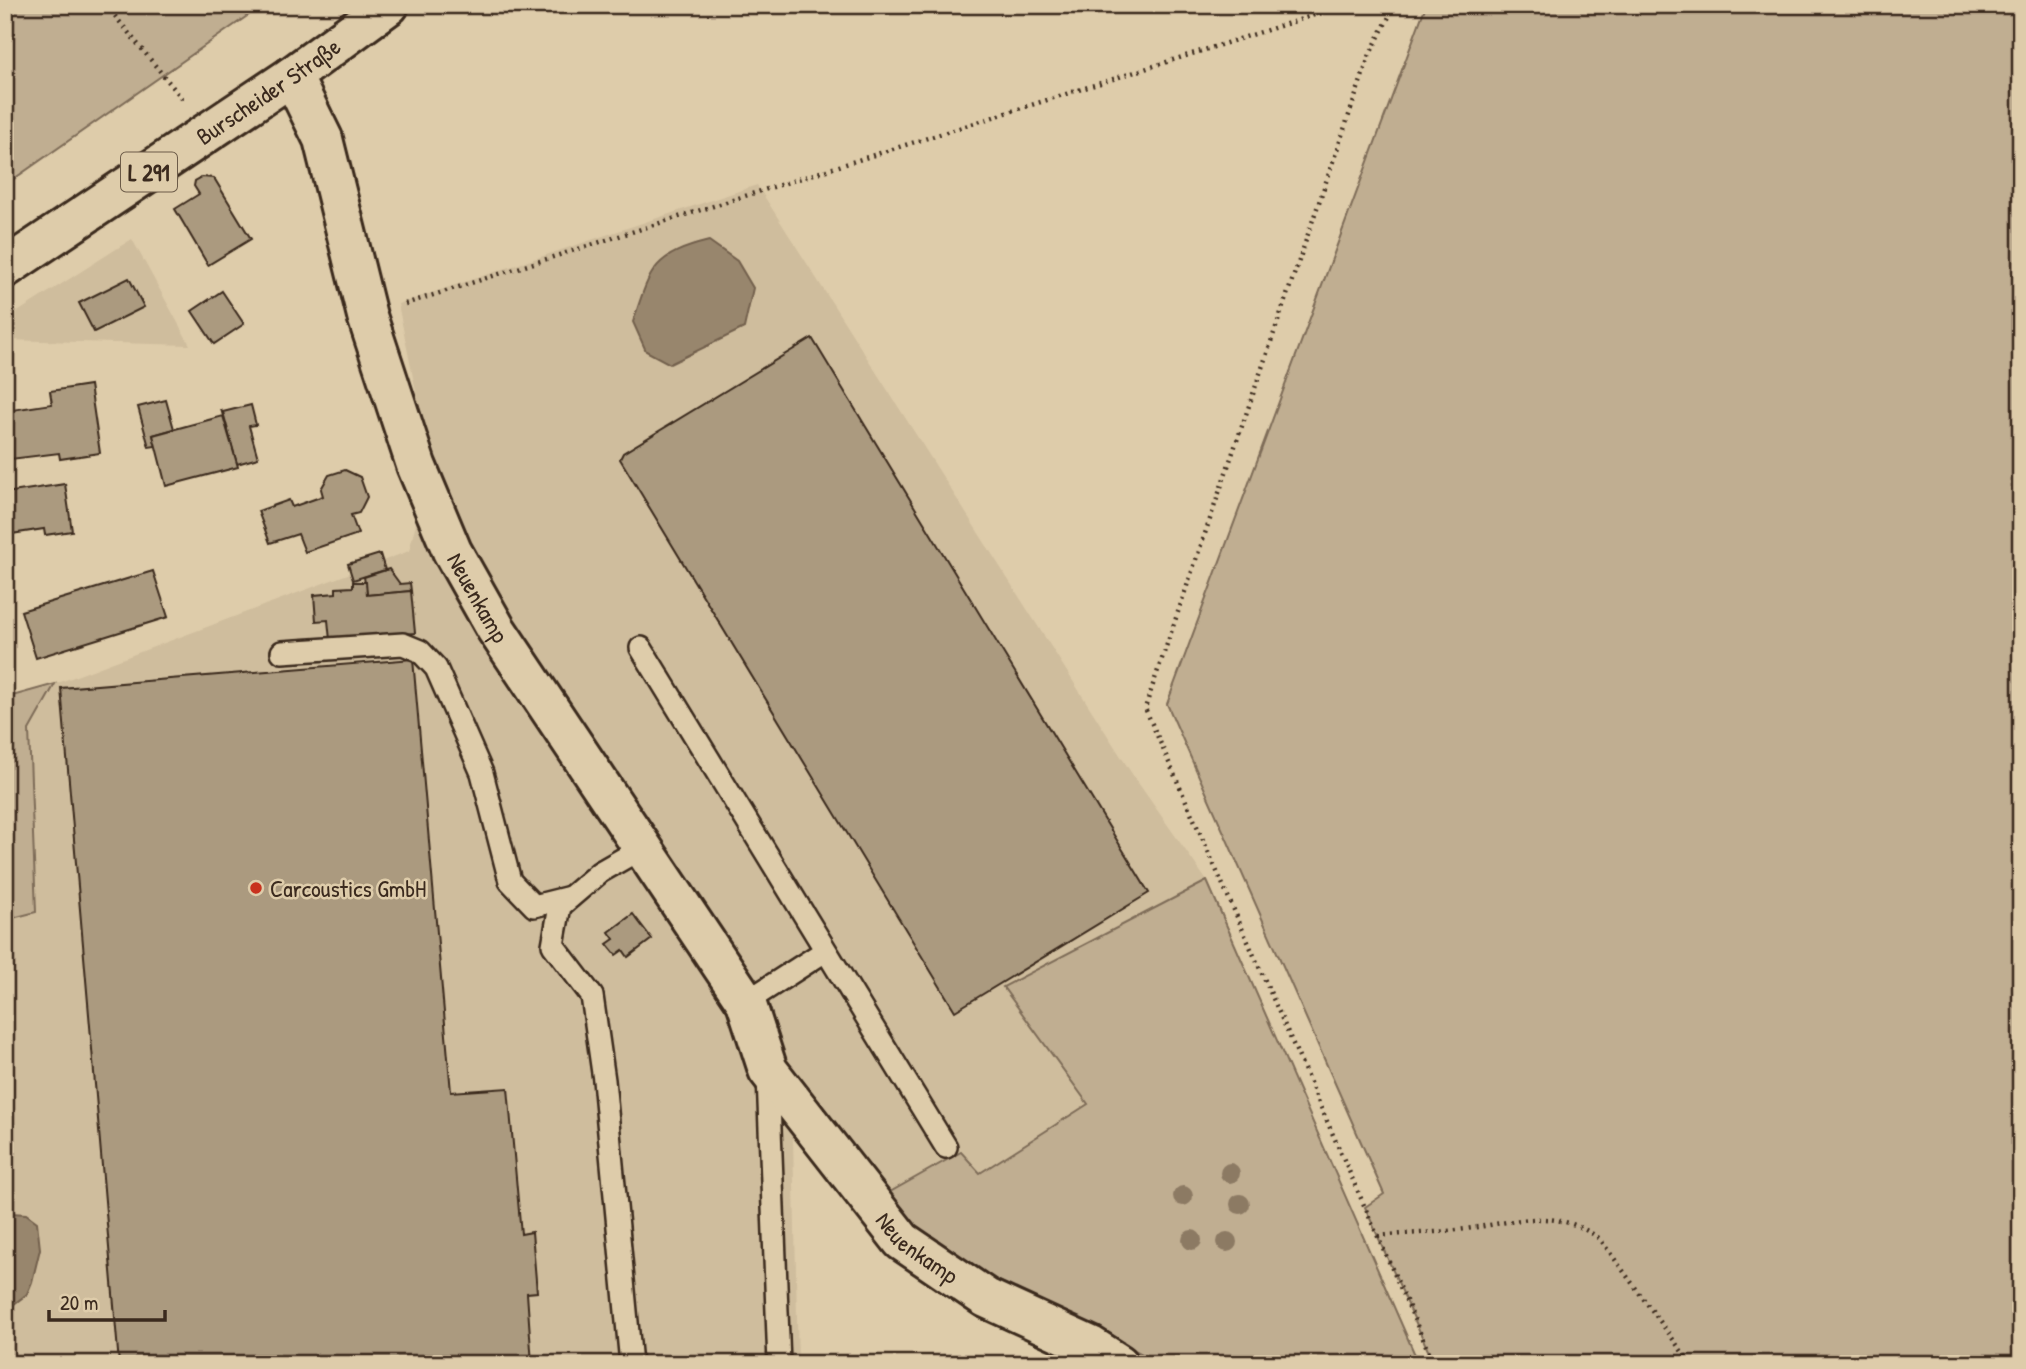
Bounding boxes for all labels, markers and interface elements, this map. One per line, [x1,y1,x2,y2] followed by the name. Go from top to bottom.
[190,30,347,152] street label: Burscheider Straße
[121,153,177,192] road number: L 291
[440,547,517,649] street label: Neuenkamp
[270,872,426,904] place label: Carcoustics GmbH
[248,880,264,896] marker: Carcoustics GmbH
[869,1205,965,1291] street label: Neuenkamp
[49,1278,164,1322] scale bar
[60,1288,98,1317] text: 20 m

